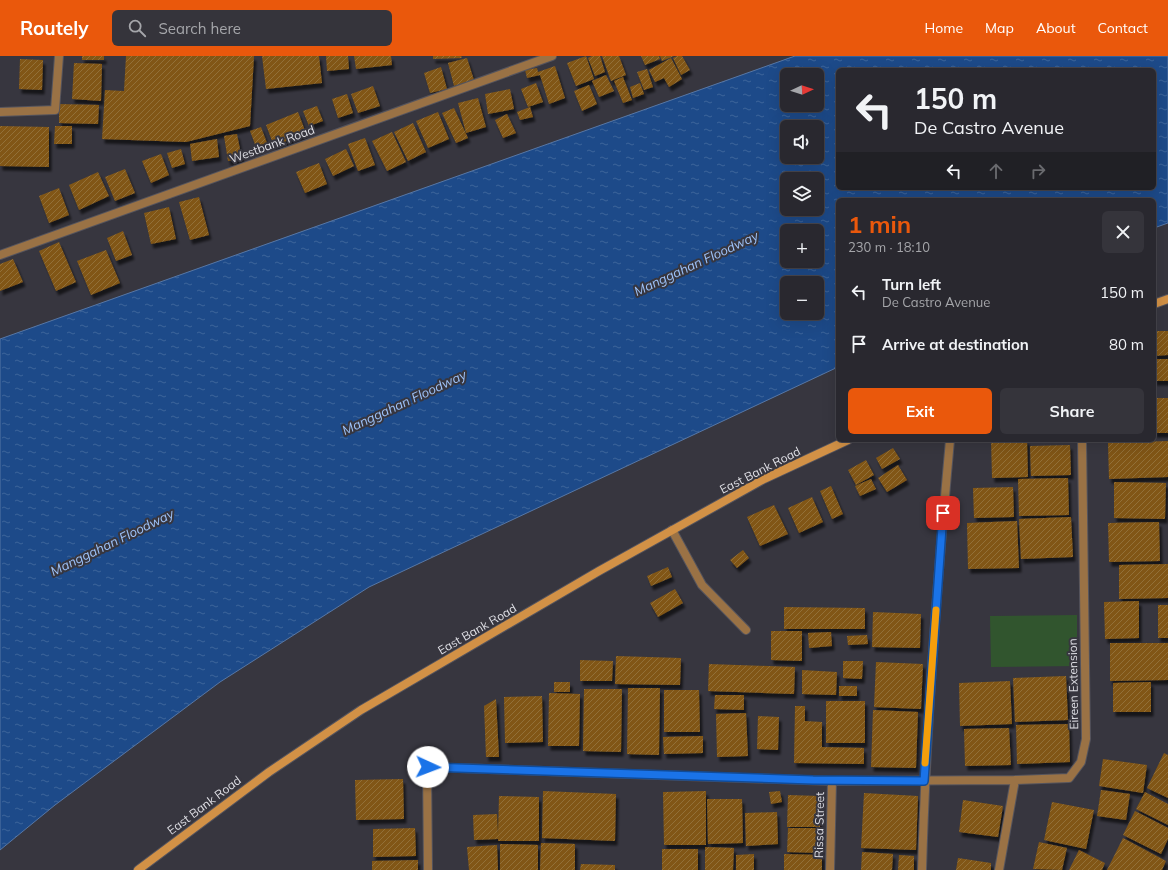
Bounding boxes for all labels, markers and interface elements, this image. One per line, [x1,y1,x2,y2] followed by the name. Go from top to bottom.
[112,10,392,46] search box
[20,16,88,40] text: Routely
[126,17,148,39] icon: search
[158,19,241,38] text: Search here
[924,19,963,37] text: Home
[985,19,1014,37] text: Map
[1036,19,1076,37] text: About
[1098,19,1148,37] text: Contact
[780,68,824,112] north arrow
[780,68,824,320] map controls
[914,81,997,116] text: 150 m
[848,84,900,136] icon: left
[914,116,1064,139] text: De Castro Avenue
[780,120,824,164] button: sound
[227,122,317,166] street label: Westbank Road
[943,160,965,182] icon: left
[985,160,1007,182] icon: ahead
[1027,160,1049,182] icon: right
[780,172,824,216] button: layers
[848,209,911,239] text: 1 min
[1102,211,1144,253] button: close
[780,224,824,268] button: +
[631,227,762,299] water label: Manggahan Floodway
[848,239,930,255] text: 230 m · 18:10
[882,275,941,294] text: Turn left
[780,276,824,320] button: −
[848,281,870,303] icon: left
[1100,283,1144,302] text: 150 m
[882,294,990,310] text: De Castro Avenue
[848,333,870,355] icon: arrive
[882,335,1029,354] text: Arrive at destination
[1109,335,1144,354] text: 80 m
[339,366,470,438] water label: Manggahan Floodway
[848,388,992,434] button: Exit
[1000,388,1144,434] button: Share
[717,443,803,497] street label: East Bank Road
[926,496,960,530] pin
[932,502,954,524] icon: arrive
[48,505,177,579] water label: Manggahan Floodway
[435,600,519,658] street label: East Bank Road
[1065,638,1081,730] street label: Eireen Extension
[407,746,449,788] position arrow
[164,772,244,838] street label: East Bank Road
[811,792,827,858] street label: Rissa Street

